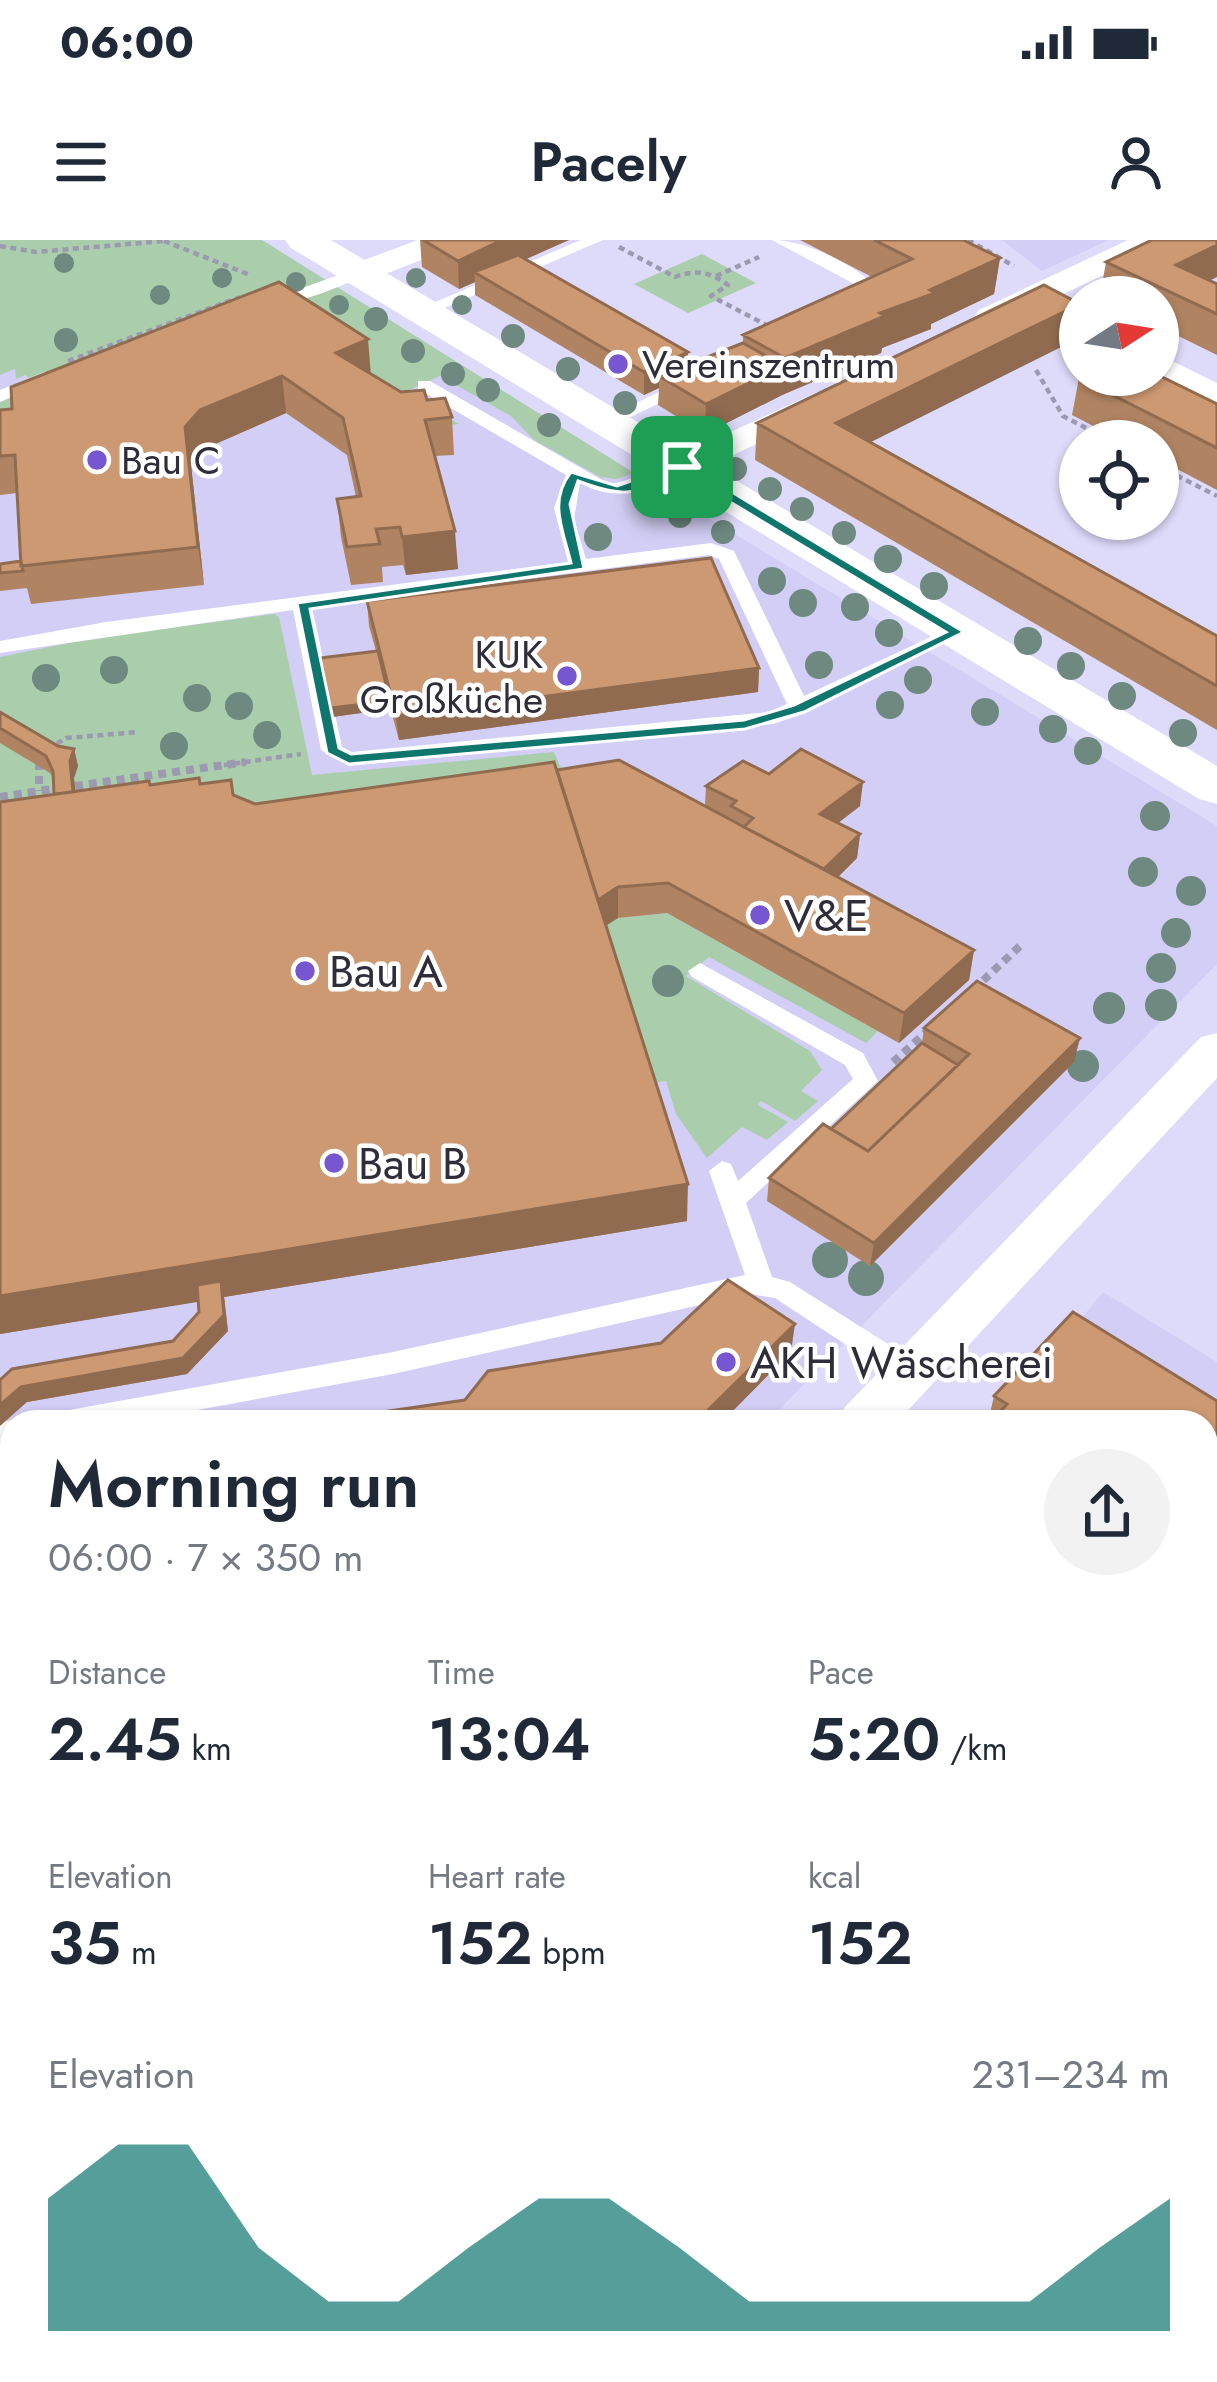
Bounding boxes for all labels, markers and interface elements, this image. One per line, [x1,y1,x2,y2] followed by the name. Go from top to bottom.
[60,10,194,75] text: 06:00
[531,123,686,201] text: Pacely
[48,129,114,195] icon: menu
[1103,129,1169,195] icon: person
[1059,276,1179,396] north arrow
[1059,276,1179,540] map controls
[642,336,895,393] place label: Vereinszentrum
[605,351,631,377] marker: Vereinszentrum
[631,416,733,518] pin
[1059,420,1179,540] button: locate
[121,432,220,489] place label: Bau C
[649,434,715,500] icon: arrive
[84,447,110,473] marker: Bau C
[360,626,543,728] place label: KUK Großküche
[554,663,580,689] marker: KUK Großküche
[784,883,869,948] place label: V&E
[747,902,773,928] marker: V&E
[329,939,443,1004] place label: Bau A
[292,958,318,984] marker: Bau A
[358,1131,467,1196] place label: Bau B
[321,1150,347,1176] marker: Bau B
[750,1330,1053,1395] place label: AKH Wäscherei
[713,1349,739,1375] marker: AKH Wäscherei
[48,1436,419,1532] text: Morning run
[1044,1449,1170,1575] button: share
[48,1529,363,1586] text: 06:00 · 7 × 350 m
[48,1649,166,1696] text: Distance
[428,1649,495,1696] text: Time
[808,1649,874,1696] text: Pace
[48,1696,182,1783] text: 2.45
[428,1696,590,1783] text: 13:04
[808,1696,940,1783] text: 5:20
[182,1725,232,1772] text: km
[940,1725,1008,1772] text: /km
[48,1853,172,1900] text: Elevation
[428,1853,566,1900] text: Heart rate
[808,1853,861,1900] text: kcal
[48,1900,121,1987] text: 35
[428,1900,532,1987] text: 152
[808,1900,912,1987] text: 152
[121,1929,157,1976] text: m
[532,1929,606,1976] text: bpm
[48,2046,195,2103] text: Elevation
[972,2046,1170,2103] text: 231–234 m

